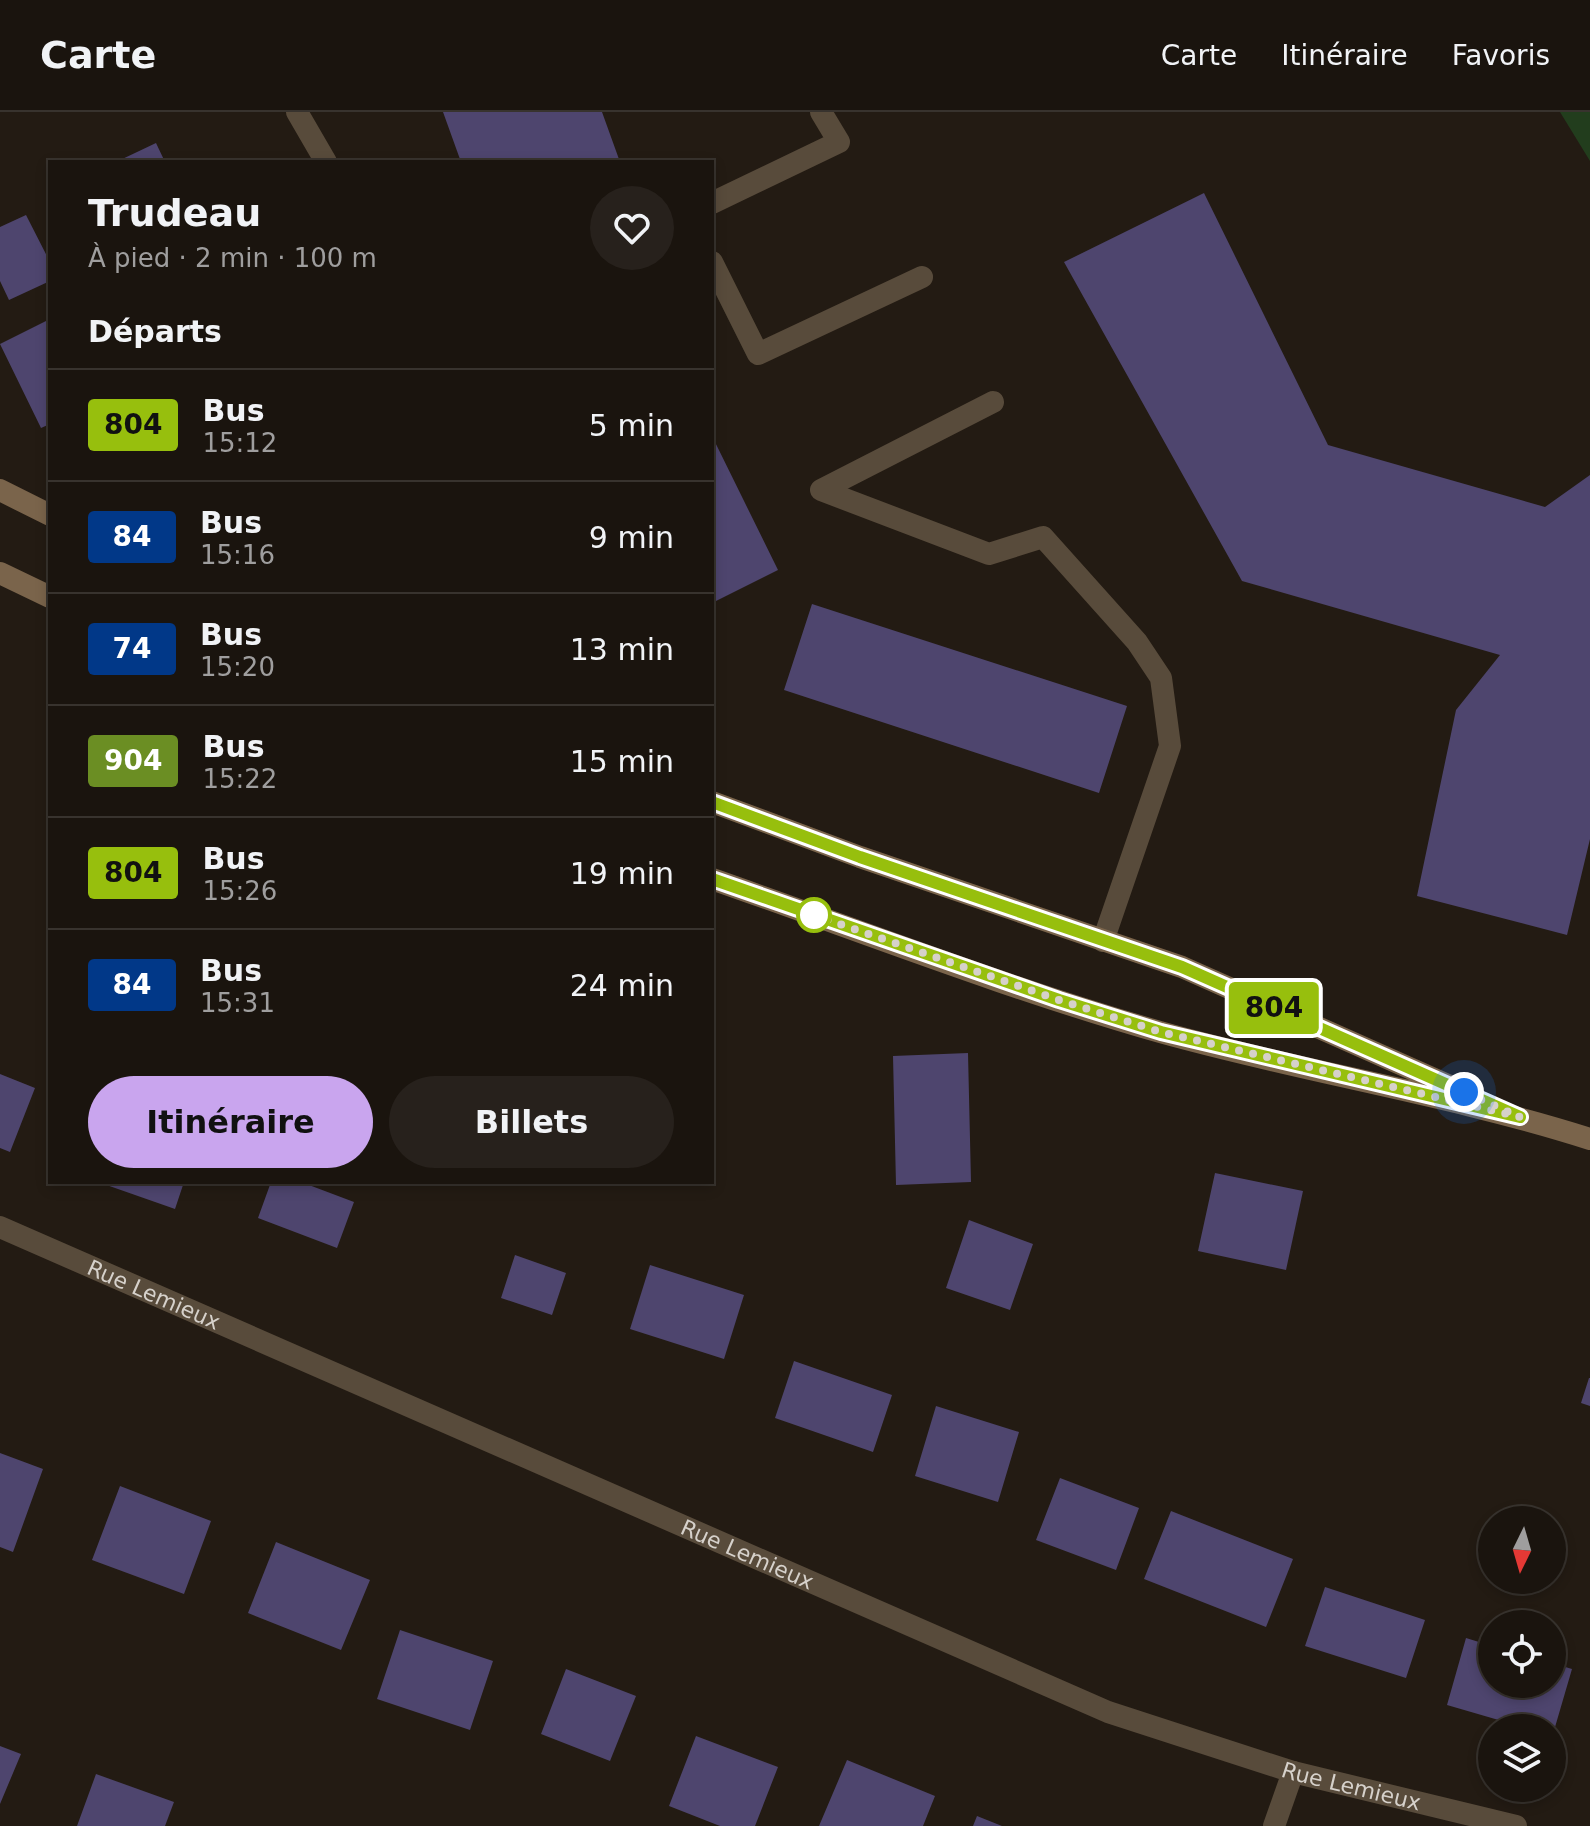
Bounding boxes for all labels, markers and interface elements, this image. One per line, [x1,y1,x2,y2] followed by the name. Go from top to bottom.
[40,33,156,77] text: Carte
[1161,39,1237,72] text: Carte
[1281,39,1408,72] text: Itinéraire
[1452,39,1550,72] text: Favoris
[590,186,674,270] button: heart
[88,191,261,235] text: Trudeau
[88,243,377,273] text: À pied · 2 min · 100 m
[88,314,222,349] text: Départs
[202,393,265,428] text: Bus
[104,408,162,441] text: 804
[589,408,674,443] text: 5 min
[202,428,277,458] text: 15:12
[200,505,262,540] text: Bus
[113,520,151,553] text: 84
[589,520,674,555] text: 9 min
[200,540,275,570] text: 15:16
[200,617,262,652] text: Bus
[113,632,151,665] text: 74
[570,632,674,667] text: 13 min
[200,652,275,682] text: 15:20
[202,729,265,764] text: Bus
[104,744,162,777] text: 904
[570,744,674,779] text: 15 min
[202,764,277,794] text: 15:22
[202,841,265,876] text: Bus
[104,856,162,889] text: 804
[570,856,674,891] text: 19 min
[202,876,277,906] text: 15:26
[797,898,831,932] unlabelled marker
[200,953,262,988] text: Bus
[113,968,151,1001] text: 84
[570,968,674,1003] text: 24 min
[1228,982,1320,1034] line badge: 804
[200,988,275,1018] text: 15:31
[1245,991,1303,1024] text: 804
[1444,1072,1484,1112] your location
[88,1076,373,1168] button: Itinéraire
[389,1076,674,1168] button: Billets
[84,1254,224,1334] street label: Rue Lemieux
[1478,1506,1566,1594] north arrow
[1478,1506,1566,1802] map controls
[677,1514,818,1594] street label: Rue Lemieux
[1478,1610,1566,1698] button: locate
[1478,1714,1566,1802] button: layers
[1279,1757,1423,1815] street label: Rue Lemieux

